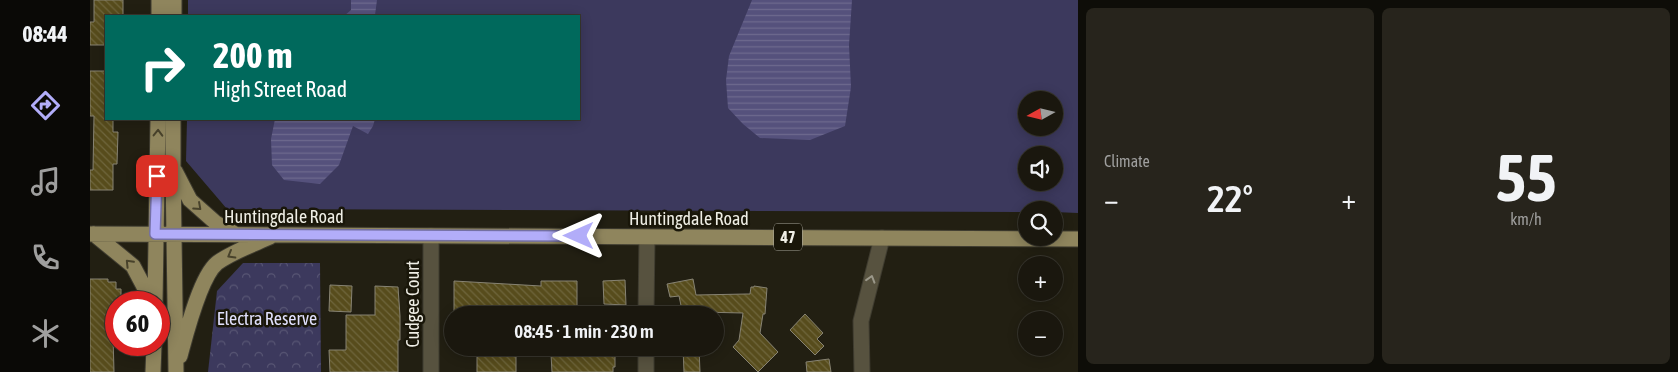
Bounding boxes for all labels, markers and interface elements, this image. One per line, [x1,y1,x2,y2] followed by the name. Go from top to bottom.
[22,21,68,47] text: 08:44
[130,35,195,100] icon: right
[213,35,292,75] text: 200 m
[213,76,347,102] text: High Street Road
[28,88,63,123] icon: directions
[1018,91,1062,136] north arrow
[1018,91,1063,356] map controls
[153,128,163,136] one-way arrow
[1495,140,1557,215] text: 55
[1018,146,1063,191] button: sound
[1104,152,1150,170] text: Climate
[136,155,178,197] pin
[143,162,171,190] icon: arrive
[28,164,63,199] icon: music
[1207,177,1253,220] text: 22°
[1104,183,1119,215] text: −
[1341,183,1356,215] text: +
[193,201,202,210] one-way arrow
[1018,201,1063,246] button: search
[224,206,344,227] street label: Huntingdale Road
[629,208,749,229] street label: Huntingdale Road
[552,209,604,261] position arrow
[1510,210,1542,228] text: km/h
[774,223,802,250] road number: 47
[28,240,63,275] icon: phone
[228,249,237,259] one-way arrow
[1018,256,1063,301] button: +
[126,260,135,269] one-way arrow
[402,261,423,348] street label: Cudgee Court
[865,276,875,284] one-way arrow
[105,291,170,356] speed limit sign: 60
[217,308,317,329] park label: Electra Reserve
[1018,311,1063,356] button: −
[28,316,63,351] icon: climate
[514,320,654,342] text: 08:45 · 1 min · 230 m

